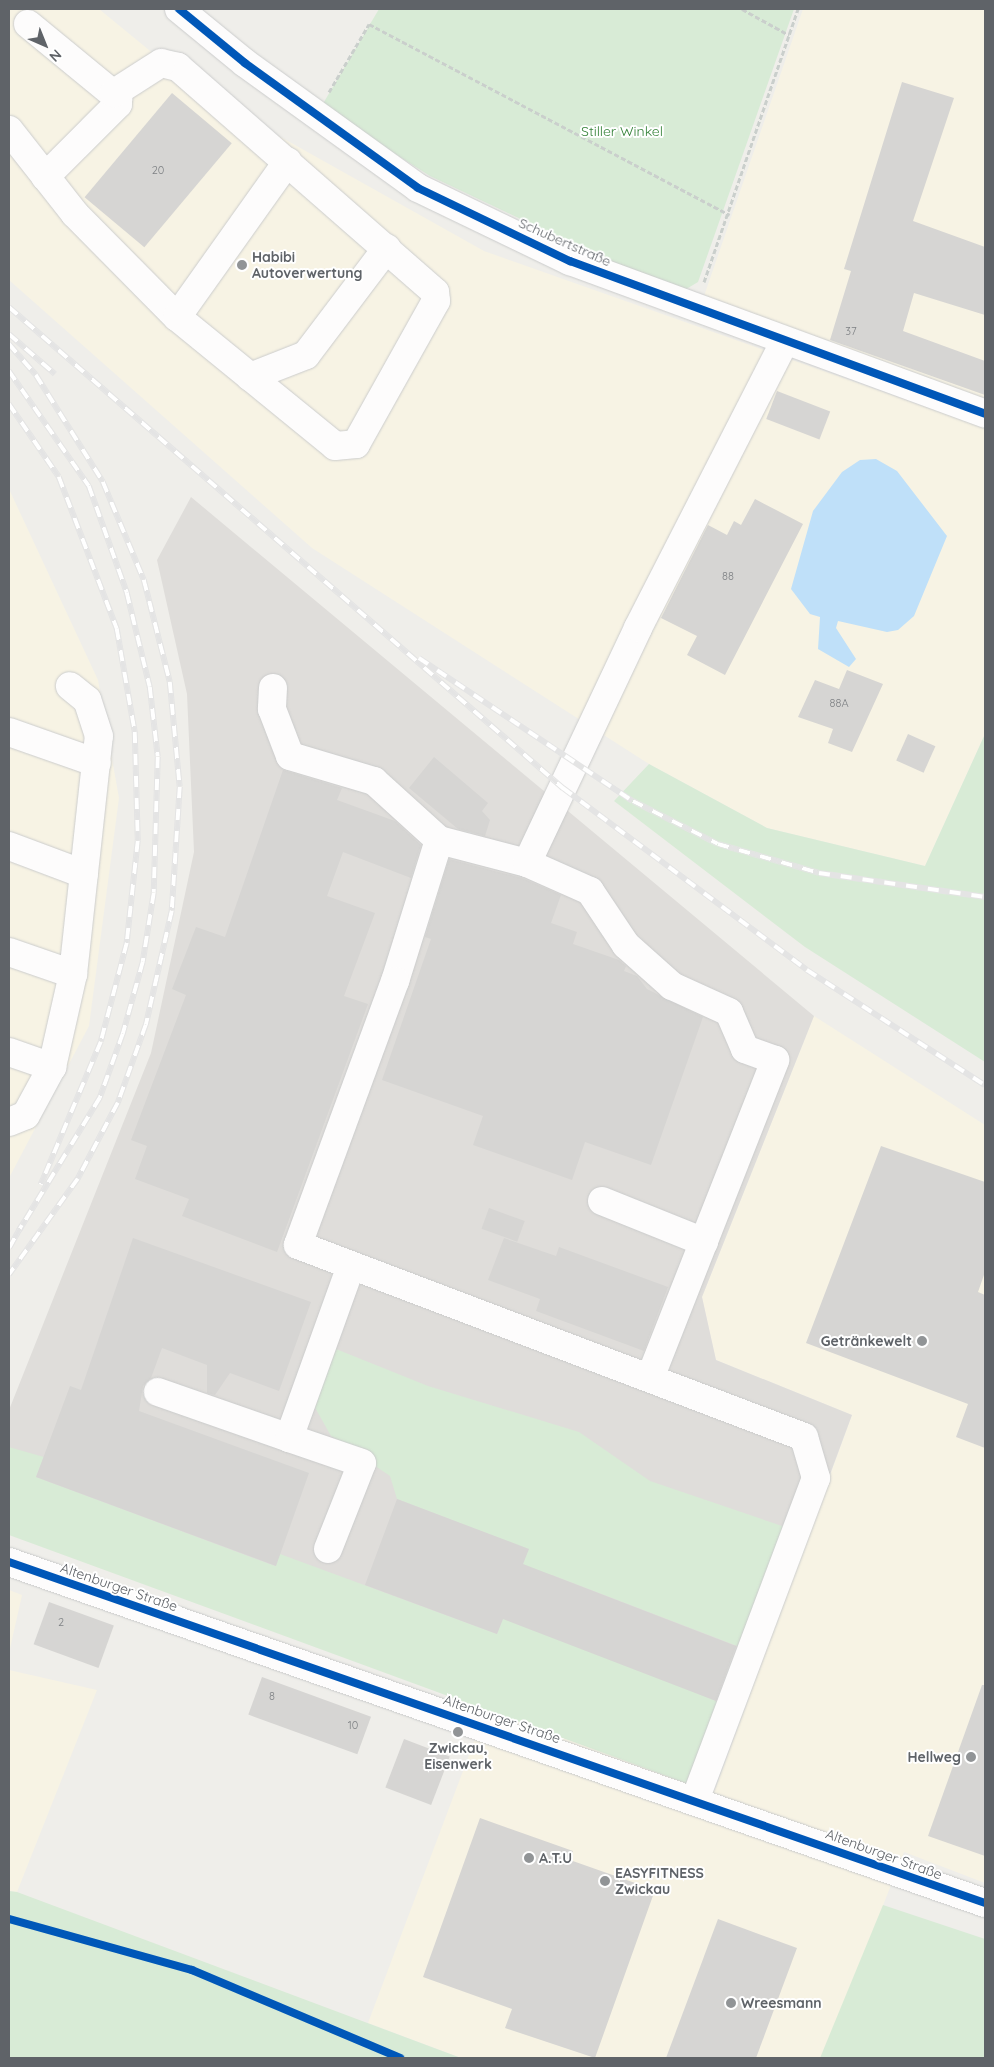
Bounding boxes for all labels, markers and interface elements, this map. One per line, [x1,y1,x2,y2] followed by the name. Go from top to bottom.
[20,20,70,70] north arrow
[45,46,65,66] text: N
[581,123,663,139] park label: Stiller Winkel
[152,163,164,177] house number: 20
[516,214,614,270] street label: Schubertstraße
[252,249,362,282] place label: Habibi Autoverwertung
[236,259,248,271] marker: Habibi Autoverwertung
[845,324,857,338] house number: 37
[722,569,734,583] house number: 88
[830,696,848,710] house number: 88A
[821,1333,912,1349] place label: Getränkewelt
[916,1335,928,1347] marker: Getränkewelt
[58,1559,180,1615] street label: Altenburger Straße
[58,1615,64,1629] house number: 2
[269,1689,275,1703] house number: 8
[441,1691,563,1747] street label: Altenburger Straße
[348,1718,358,1732] house number: 10
[452,1726,464,1738] marker: Zwickau, Eisenwerk
[424,1740,492,1772] place label: Zwickau, Eisenwerk
[907,1749,961,1765] place label: Hellweg
[965,1751,977,1763] marker: Hellweg
[823,1825,945,1883] street label: Altenburger Straße
[539,1850,572,1866] place label: A.T.U
[523,1852,535,1864] marker: A.T.U
[615,1865,704,1898] place label: EASYFITNESS Zwickau
[599,1875,611,1887] marker: EASYFITNESS Zwickau
[741,1995,822,2011] place label: Wreesmann
[725,1997,737,2009] marker: Wreesmann

